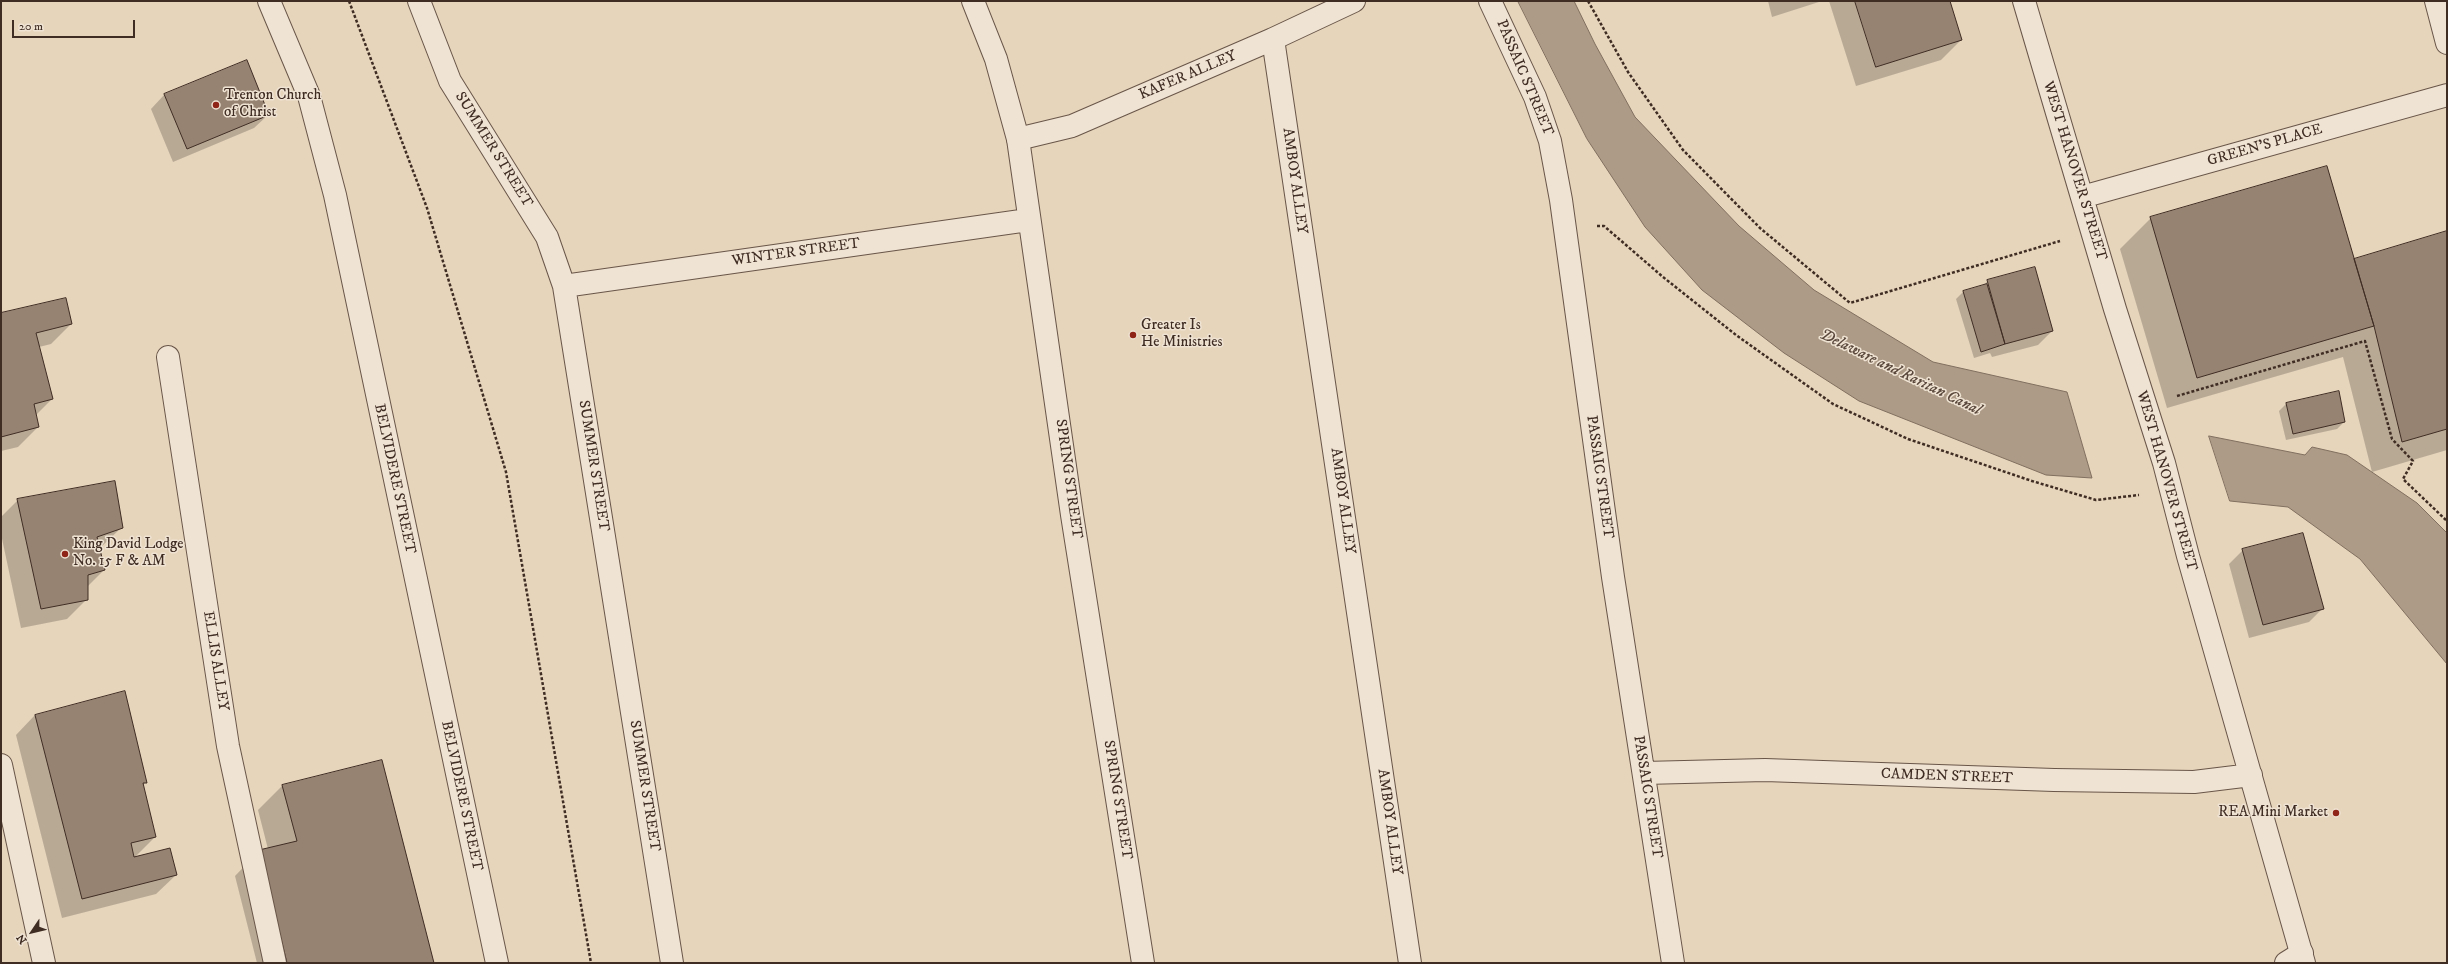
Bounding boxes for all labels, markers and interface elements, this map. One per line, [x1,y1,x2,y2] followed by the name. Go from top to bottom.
[14,12,137,38] scale bar
[1491,17,1557,139] street label: PASSAIC STREET
[19,19,43,34] text: 20 m
[1136,47,1240,105] street label: KAFER ALLEY
[2038,79,2110,263] street label: WEST HANOVER STREET
[224,87,321,122] place label: Trenton Church of Christ
[450,89,536,211] street label: SUMMER STREET
[211,100,221,110] marker: Trenton Church of Christ
[2205,121,2325,171] street label: GREEN'S PLACE
[1278,127,1310,235] street label: AMBOY ALLEY
[731,235,861,271] street label: WINTER STREET
[1141,317,1223,352] place label: Greater Is He Ministries
[1816,326,1984,420] water label: Delaware and Raritan Canal
[1128,330,1138,340] marker: Greater Is He Ministries
[2132,389,2200,573] street label: WEST HANOVER STREET
[574,399,612,533] street label: SUMMER STREET
[369,402,419,556] street label: BELVIDERE STREET
[1581,414,1617,540] street label: PASSAIC STREET
[1051,418,1085,540] street label: SPRING STREET
[1326,447,1358,555] street label: AMBOY ALLEY
[73,536,184,571] place label: King David Lodge No. 15 F & AM
[60,549,70,559] marker: King David Lodge No. 15 F & AM
[198,610,232,712] street label: ELLIS ALLEY
[436,719,486,873] street label: BELVIDERE STREET
[625,719,663,853] street label: SUMMER STREET
[1628,734,1666,860] street label: PASSAIC STREET
[1099,739,1135,861] street label: SPRING STREET
[1881,766,2013,788] street label: CAMDEN STREET
[1373,768,1405,876] street label: AMBOY ALLEY
[2218,804,2328,822] place label: REA Mini Market
[2331,808,2341,818] marker: REA Mini Market
[12,912,52,952] north arrow
[14,931,30,947] text: N

